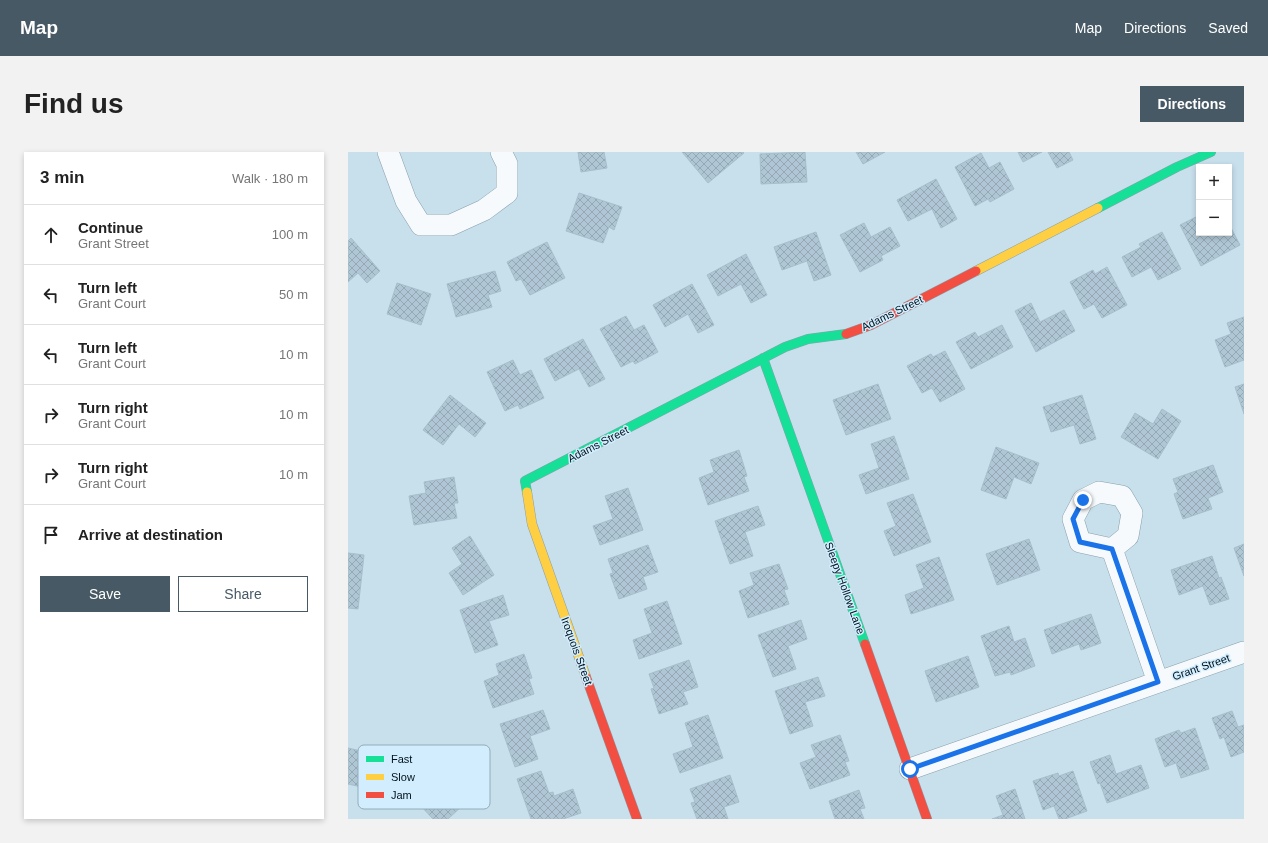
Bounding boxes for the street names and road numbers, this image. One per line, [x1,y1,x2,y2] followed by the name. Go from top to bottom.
[859,293,925,333] street label: Adams Street
[566,424,630,464] street label: Adams Street
[823,540,867,636] street label: Sleepy Hollow Lane
[559,615,595,687] street label: Iroquois Street
[1171,652,1231,682] street label: Grant Street

